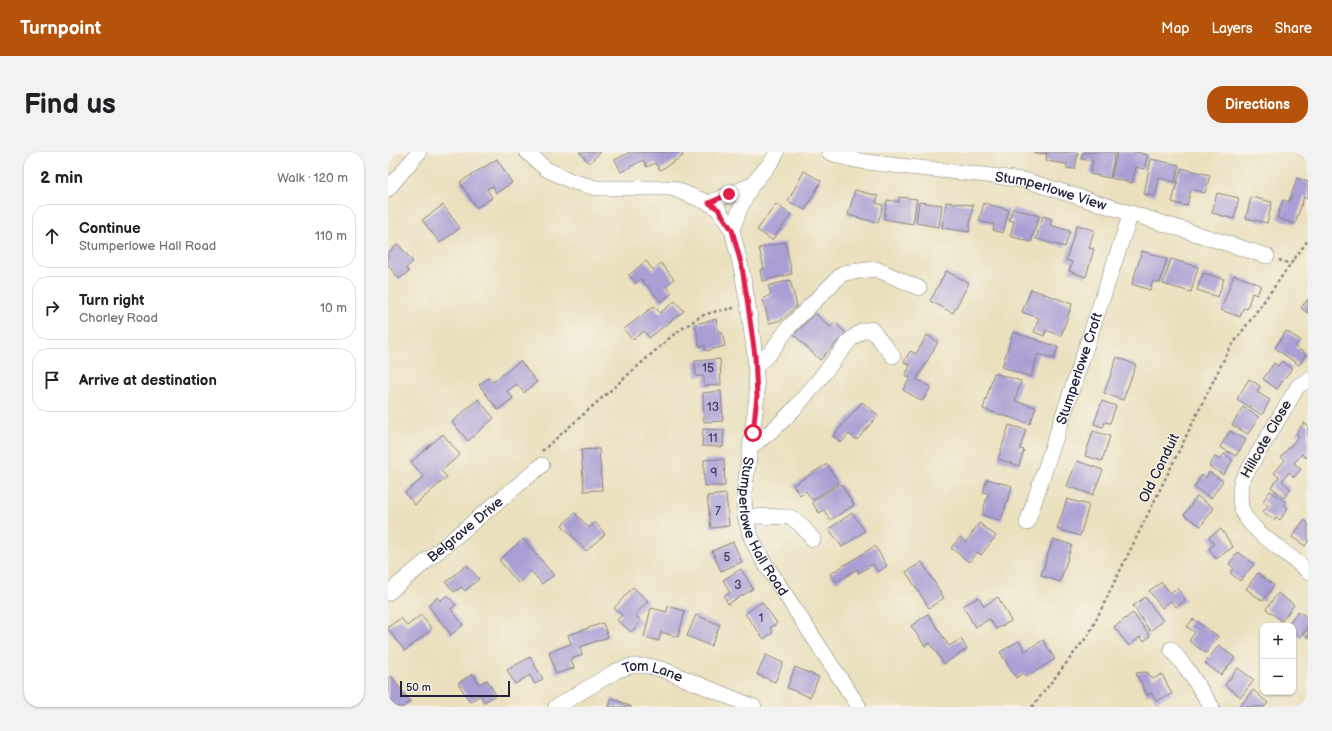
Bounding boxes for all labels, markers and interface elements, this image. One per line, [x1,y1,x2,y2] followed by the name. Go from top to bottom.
[20,17,101,40] text: Turnpoint
[1161,20,1189,37] text: Map
[1211,20,1253,37] text: Layers
[1275,20,1312,37] text: Share
[1207,86,1308,123] button: Directions
[24,88,116,121] text: Find us
[40,168,83,188] text: 2 min
[994,168,1109,214] street label: Stumperlowe View
[277,170,348,186] text: Walk · 120 m
[720,185,738,203] route end
[79,219,141,238] text: Continue
[41,225,63,247] icon: ahead
[315,228,347,244] text: 110 m
[79,238,216,254] text: Stumperlowe Hall Road
[79,291,144,310] text: Turn right
[41,297,63,319] icon: right
[320,300,347,316] text: 10 m
[79,310,158,326] text: Chorley Road
[1052,310,1106,427] street label: Stumperlowe Croft
[702,361,714,376] house number: 15
[41,369,63,391] icon: arrive
[79,371,217,390] text: Arrive at destination
[1237,397,1295,481] street label: Hillcote Close
[707,400,719,415] house number: 13
[744,424,762,442] route start
[1135,430,1183,505] street label: Old Conduit
[708,431,718,446] house number: 11
[735,456,792,599] street label: Stumperlowe Hall Road
[711,466,718,481] house number: 9
[424,493,506,565] street label: Belgrave Drive
[715,504,721,519] house number: 7
[724,550,731,565] house number: 5
[734,578,742,593] house number: 3
[759,611,763,626] house number: 1
[1260,623,1296,695] map controls
[1260,623,1296,659] button: +
[620,658,685,685] street label: Tom Lane
[1260,659,1296,695] button: −
[400,679,510,698] scale bar
[406,681,431,694] text: 50 m

